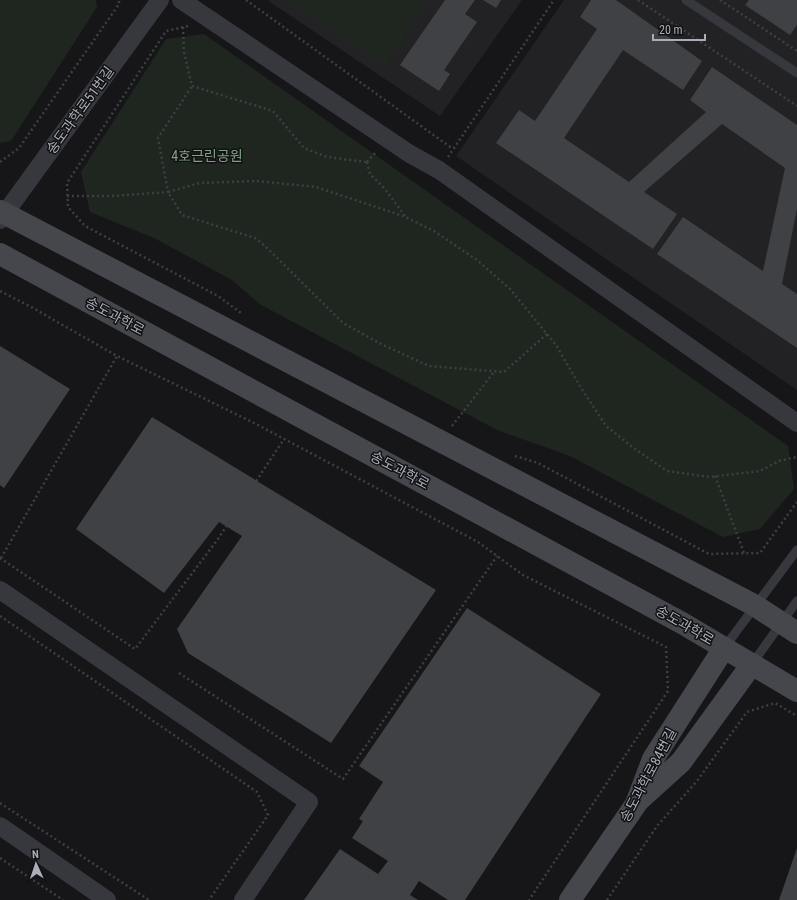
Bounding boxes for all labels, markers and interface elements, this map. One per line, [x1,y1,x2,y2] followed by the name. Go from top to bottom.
[653,16,705,42] scale bar
[659,23,683,37] text: 20 m
[43,63,117,157] street label: 송도과학로51번길
[171,148,243,164] park label: 4호근린공원
[83,294,147,338] street label: 송도과학로
[368,448,432,492] street label: 송도과학로
[653,602,717,648] street label: 송도과학로
[617,725,679,825] street label: 송도과학로84번길
[16,844,56,884] north arrow
[32,848,39,861] text: N

